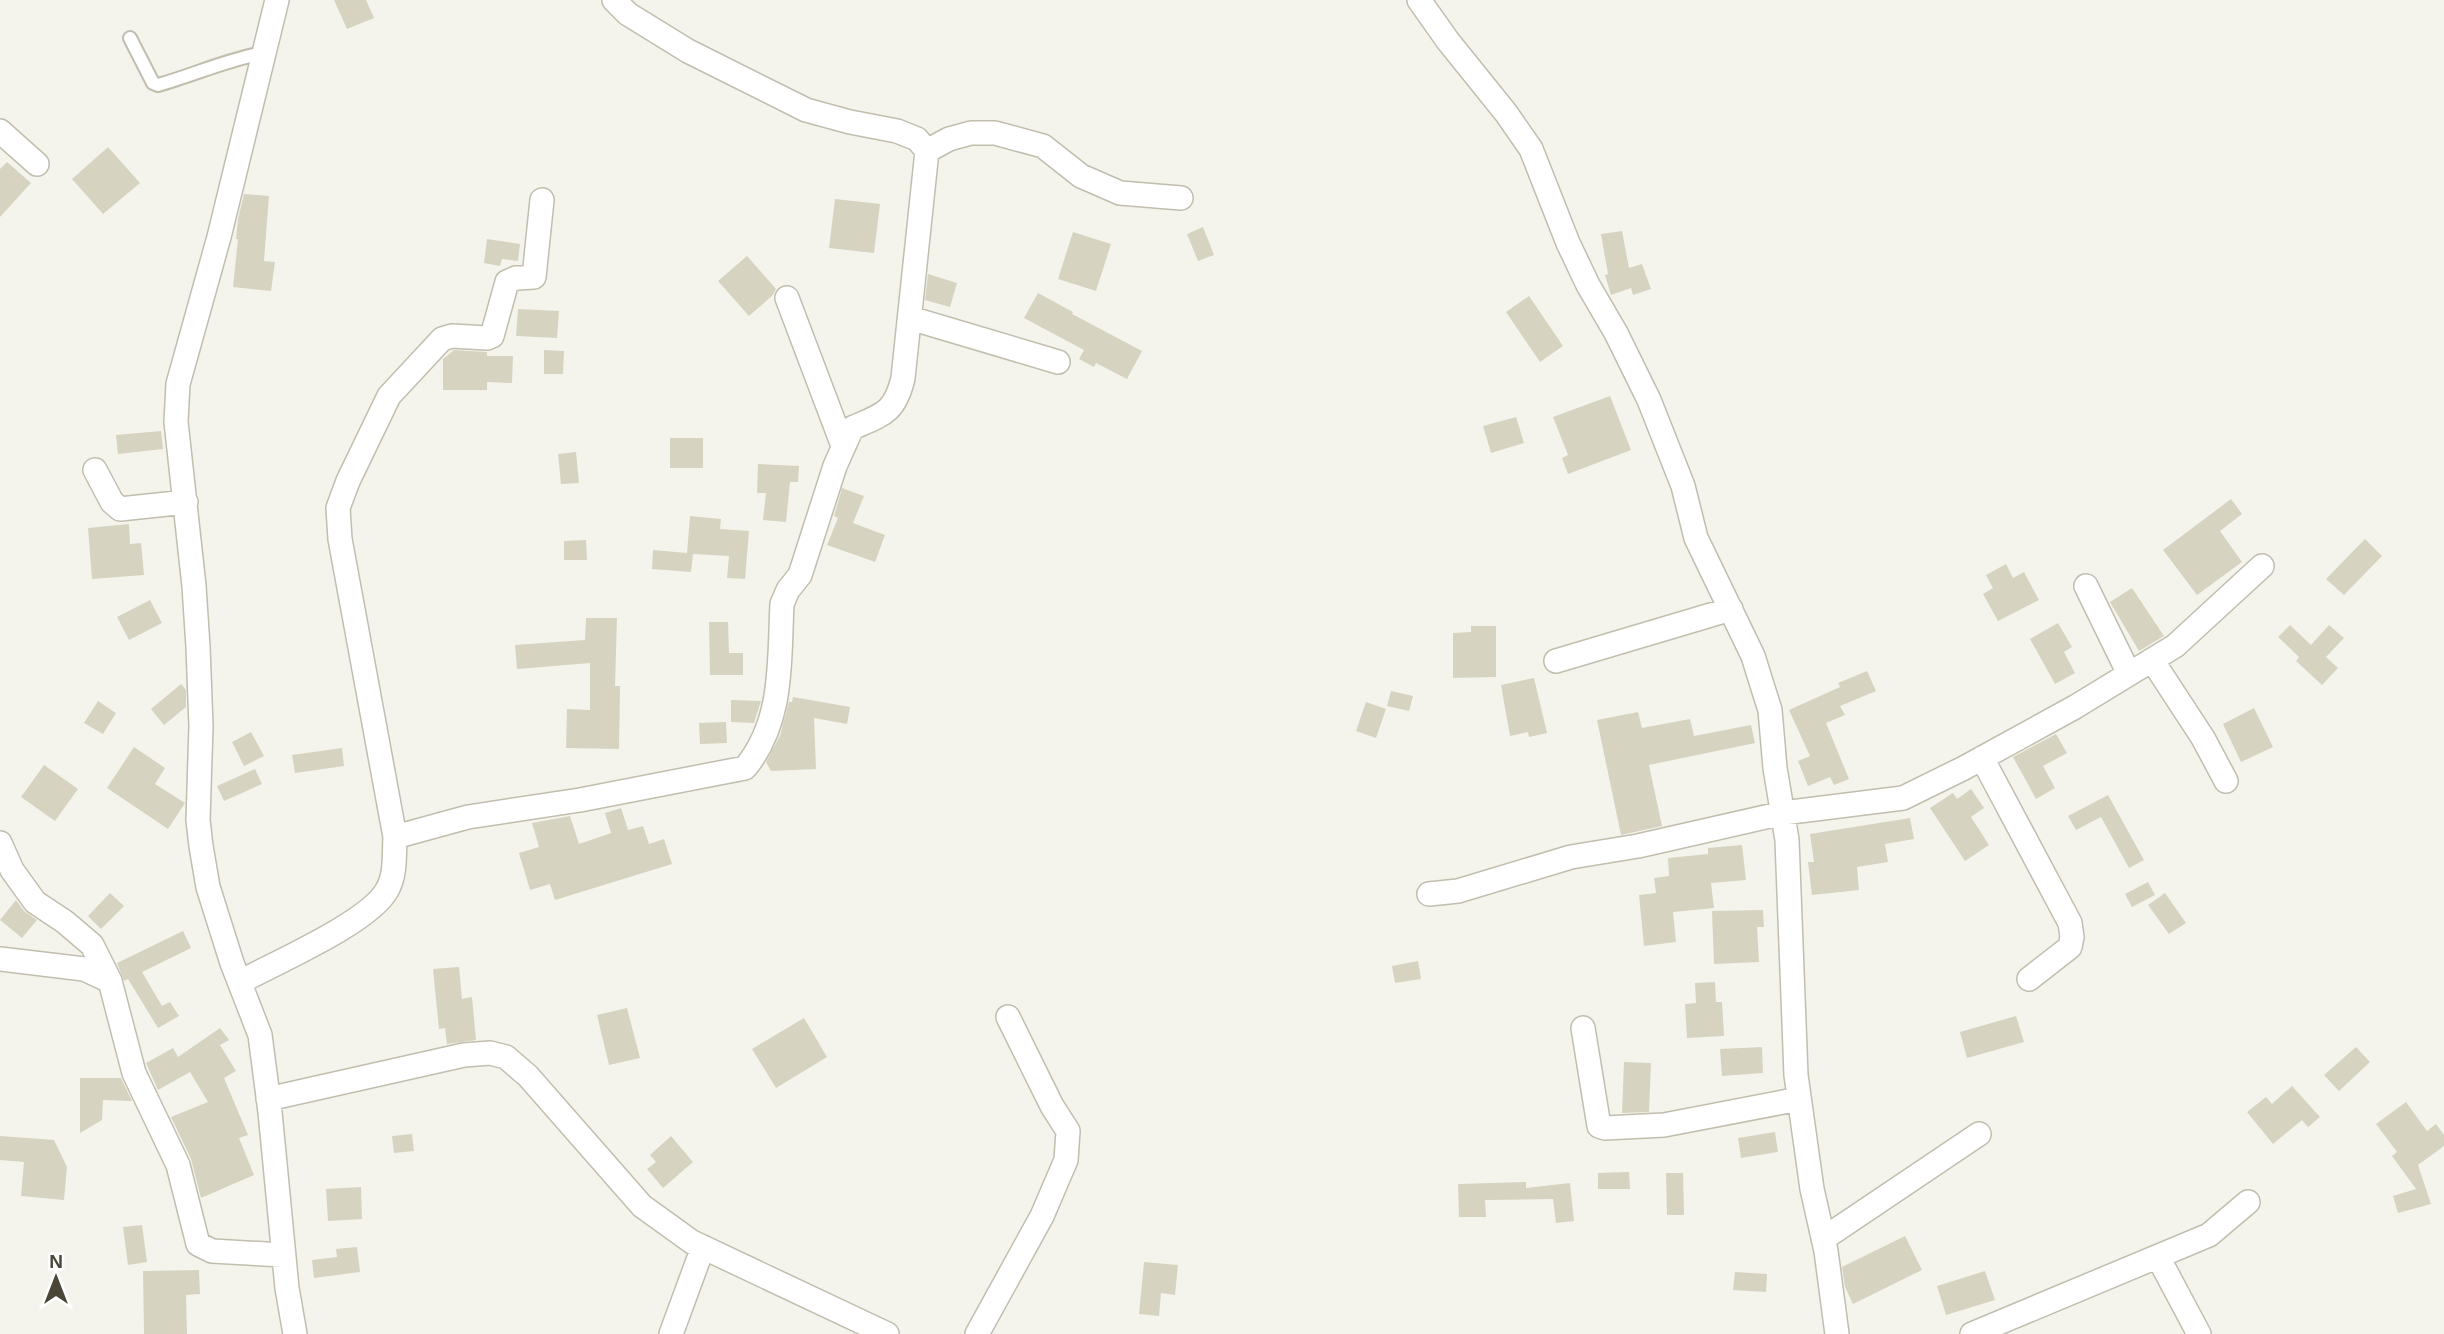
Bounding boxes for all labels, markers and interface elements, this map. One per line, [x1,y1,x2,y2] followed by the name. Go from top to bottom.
[21,1243,91,1313] north arrow
[49,1251,63,1272] text: N

